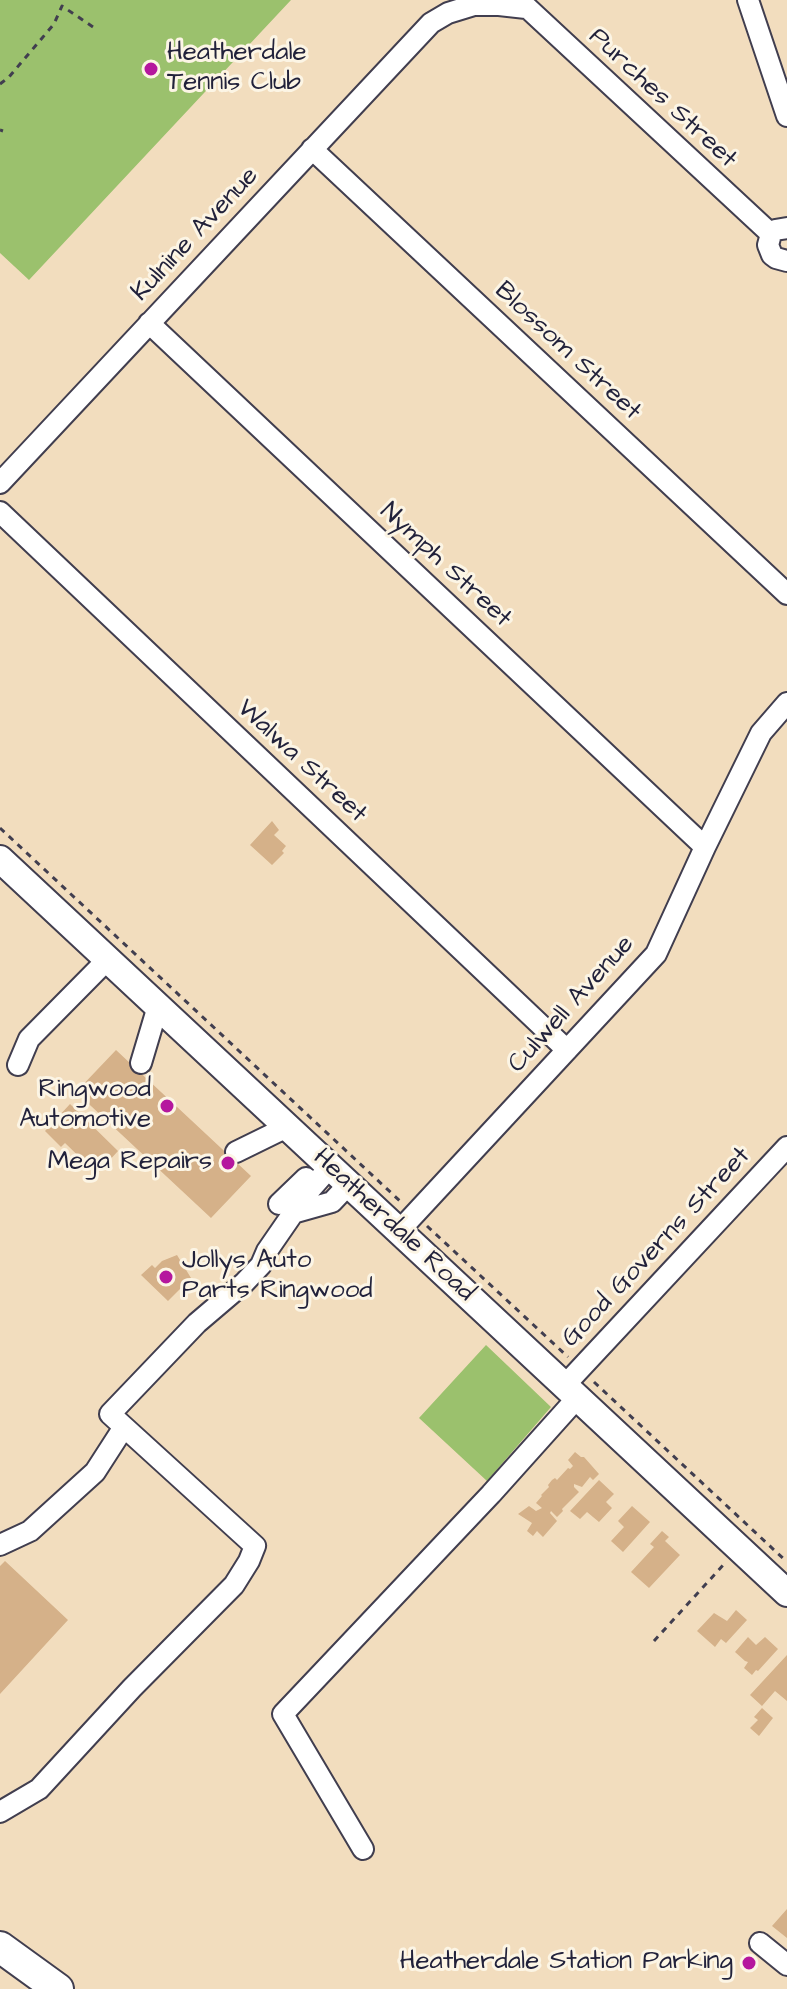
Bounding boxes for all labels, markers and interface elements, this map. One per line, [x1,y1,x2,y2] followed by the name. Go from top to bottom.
[581,22,743,176] street label: Purches Street
[167,38,307,100] place label: Heatherdale Tennis Club
[142,60,160,78] marker: Heatherdale Tennis Club
[126,161,266,309] street label: Kulnine Avenue
[487,276,647,428] street label: Blossom Street
[373,497,517,635] street label: Nymph Street
[229,694,373,830] street label: Walwa Street
[502,930,642,1080] street label: Culwell Avenue
[19,1075,151,1136] place label: Ringwood Automotive
[158,1097,176,1115] marker: Ringwood Automotive
[556,1141,758,1355] street label: Good Governs Street
[306,1143,480,1309] street label: Heatherdale Road
[48,1147,212,1179] place label: Mega Repairs
[219,1154,237,1172] marker: Mega Repairs
[182,1246,373,1308] place label: Jollys Auto Parts Ringwood
[157,1268,175,1286] marker: Jollys Auto Parts Ringwood
[400,1947,733,1979] place label: Heatherdale Station Parking
[740,1954,758,1972] marker: Heatherdale Station Parking

